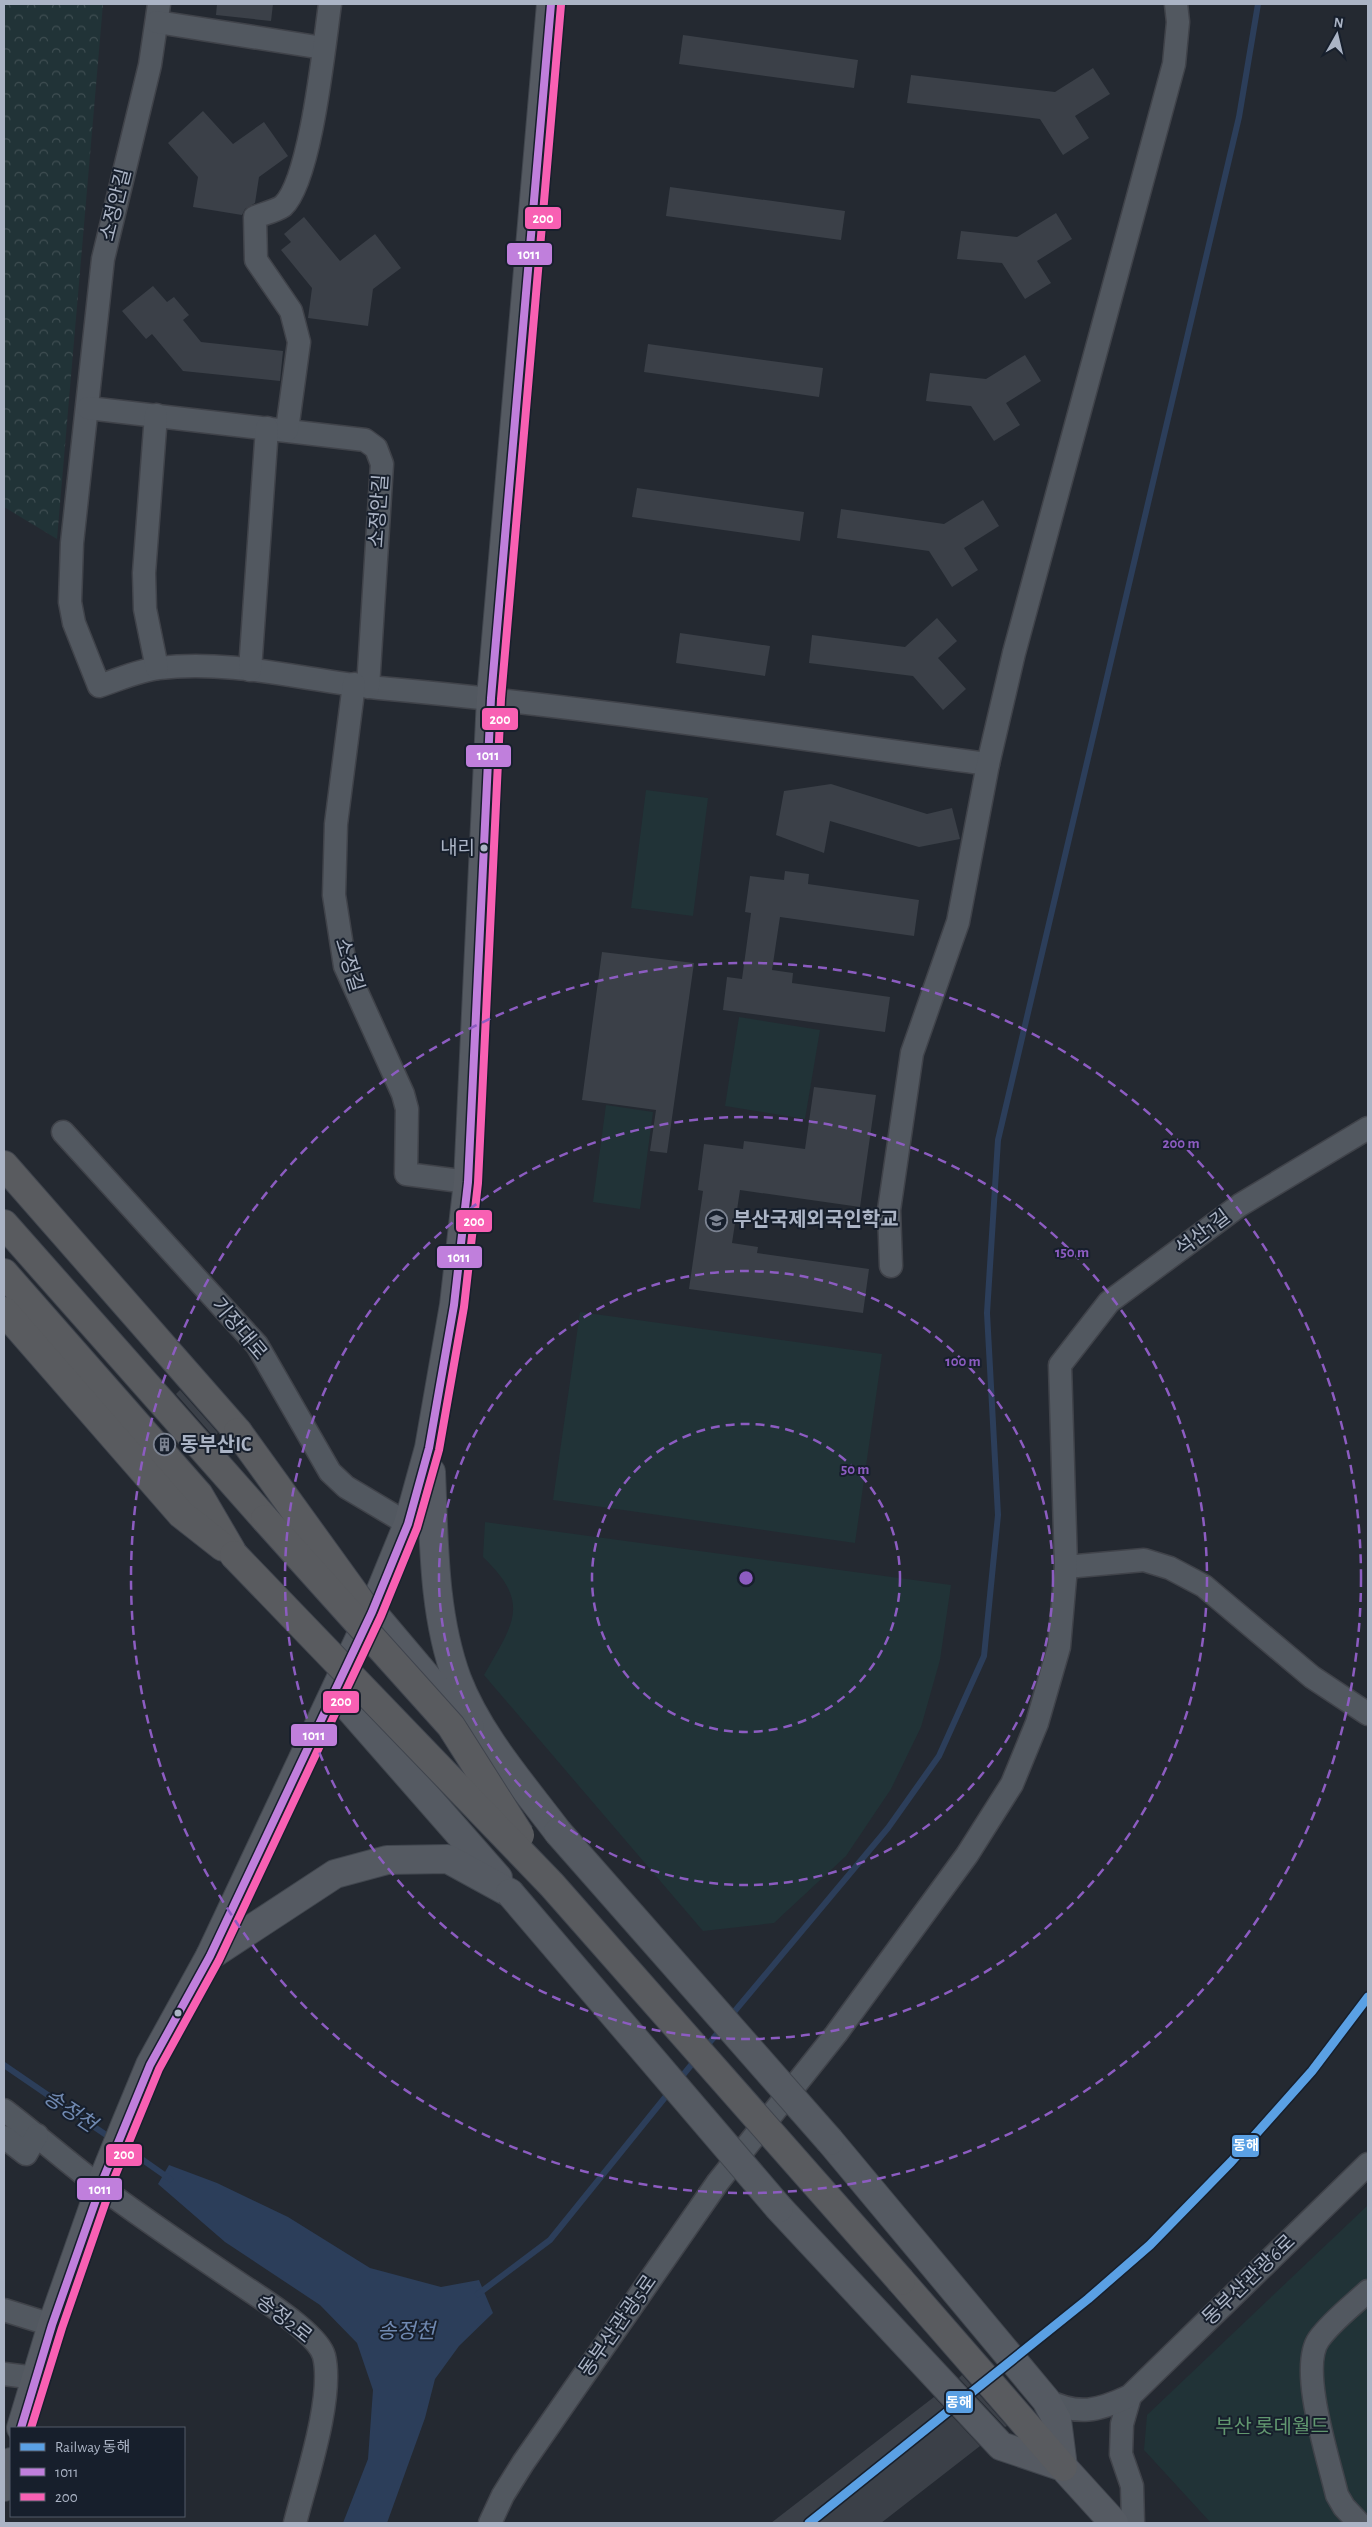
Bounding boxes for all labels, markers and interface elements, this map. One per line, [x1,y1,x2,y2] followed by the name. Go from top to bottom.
[1312,10,1362,60] north arrow
[1333,16,1344,31] text: N
[96,167,135,243] street label: 소정안길
[524,206,562,230] line badge: 200
[532,212,554,226] text: 200
[506,242,553,266] line badge: 1011
[518,248,540,262] text: 1011
[365,474,392,548] street label: 소정안길
[481,707,519,731] line badge: 200
[489,713,511,727] text: 200
[465,744,512,768] line badge: 1011
[477,749,499,763] text: 1011
[440,838,475,858] place label: 내리
[479,843,489,853] marker: 내리
[331,935,368,994] street label: 소정길
[1162,1136,1200,1151] text: 200 m
[1172,1206,1234,1260] street label: 석산1길
[705,1208,729,1232] school or university icon: 부산국제외국인학교
[455,1209,493,1233] line badge: 200
[733,1209,899,1230] place label: 부산국제외국인학교
[463,1215,485,1229] text: 200
[436,1245,483,1269] line badge: 1011
[1055,1245,1089,1260] text: 150 m
[448,1251,470,1265] text: 1011
[208,1294,271,1364] street label: 기장대로
[945,1354,981,1369] text: 100 m
[152,1433,176,1457] building icon: 동부산IC
[180,1434,252,1455] place label: 동부산IC
[841,1462,869,1477] text: 50 m
[737,1569,755,1587] centre of rings
[322,1690,360,1714] line badge: 200
[330,1695,352,1709] text: 200
[290,1723,338,1747] line badge: 1011
[303,1729,325,1743] text: 1011
[173,2008,183,2018] unlabelled marker
[40,2085,103,2137] water label: 송정천
[1231,2134,1260,2158] line badge: 동해
[1233,2138,1259,2153] text: 동해
[105,2143,143,2167] line badge: 200
[113,2148,135,2162] text: 200
[76,2177,123,2201] line badge: 1011
[89,2183,111,2197] text: 1011
[1198,2230,1299,2329] street label: 동부산관광6로
[575,2271,660,2380] street label: 동부산관광5로
[253,2290,316,2347] street label: 송정2로
[377,2320,438,2342] water label: 송정천
[945,2390,974,2414] line badge: 동해
[946,2395,972,2410] text: 동해
[1215,2416,1329,2437] park label: 부산 롯데월드
[10,2427,185,2517] legend
[55,2439,130,2455] text: Railway 동해
[55,2465,78,2480] text: 1011
[55,2490,78,2505] text: 200

